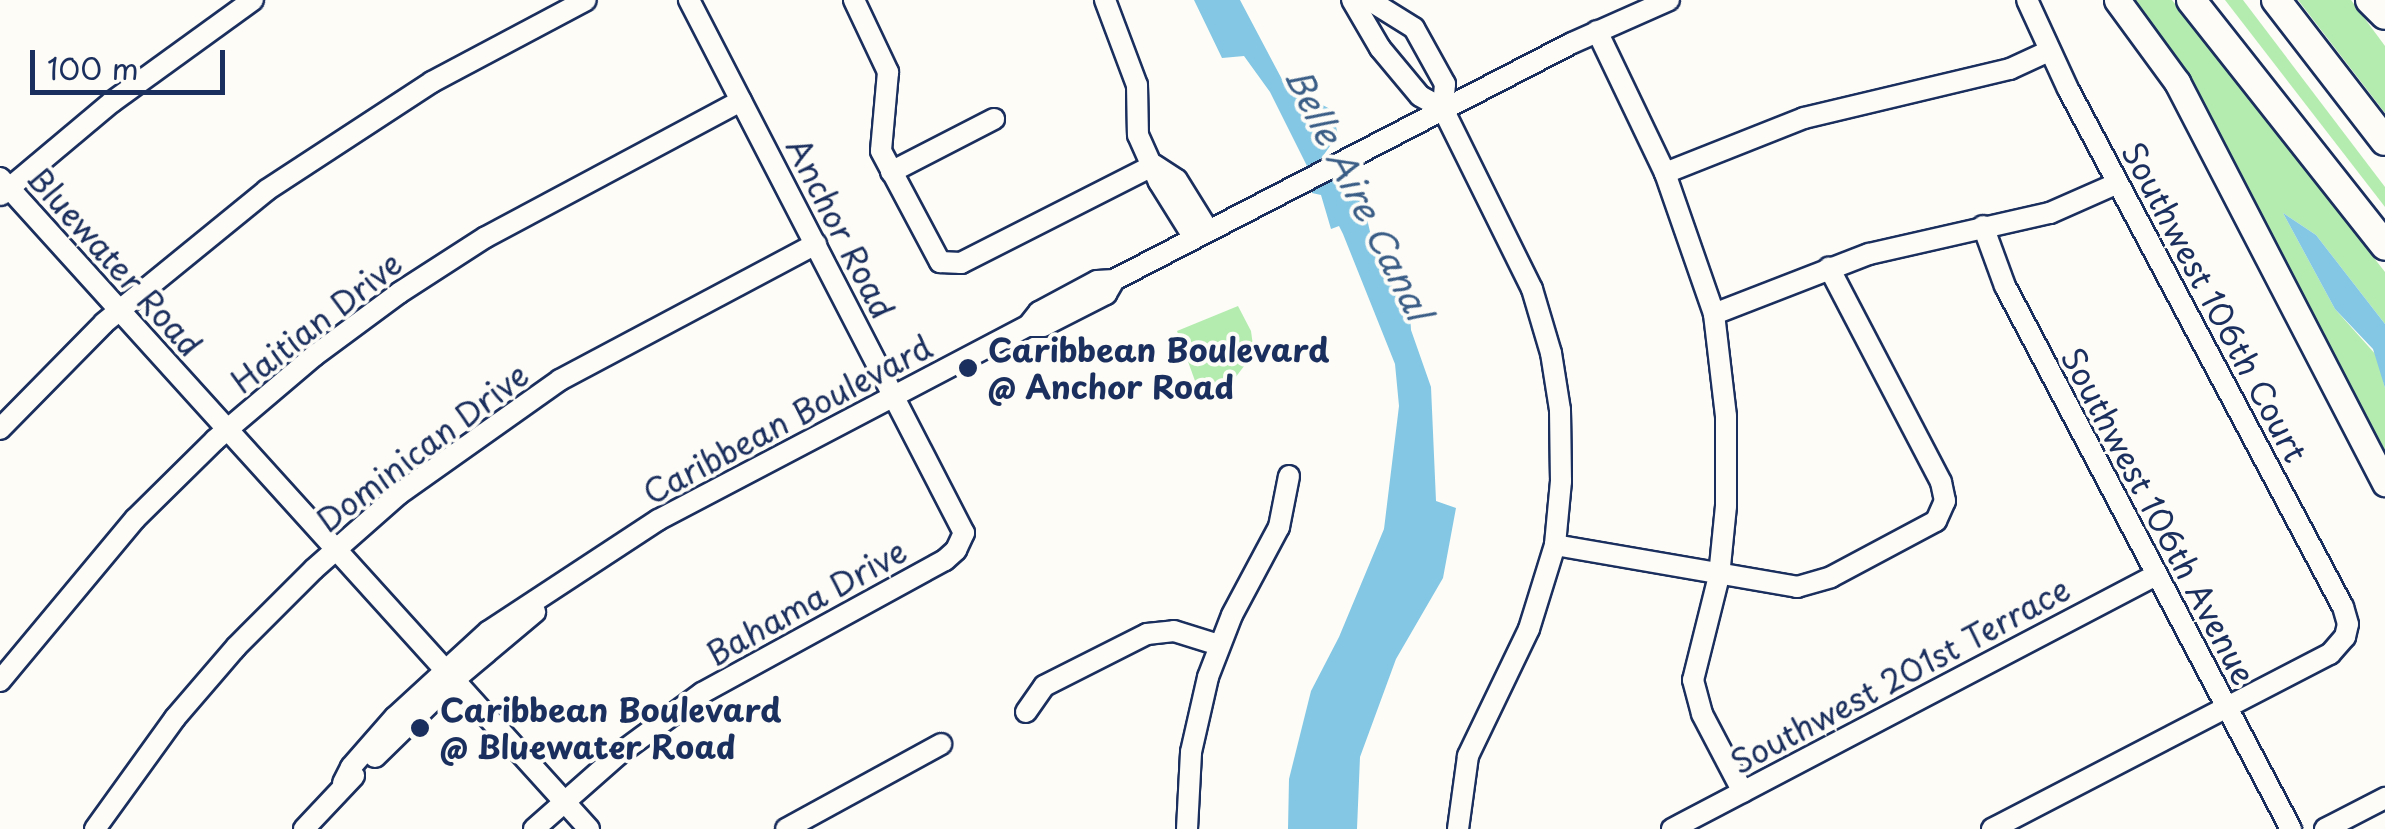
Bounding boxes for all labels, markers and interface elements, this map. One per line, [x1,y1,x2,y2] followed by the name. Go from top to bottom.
[35,30,230,92] scale bar
[47,45,139,90] text: 100 m
[1278,60,1440,326] water label: Belle Aire Canal
[779,130,903,326] street label: Anchor Road
[2114,135,2316,469] street label: Southwest 106th Court
[19,158,211,364] street label: Bluewater Road
[223,243,409,401] street label: Haitian Drive
[636,327,938,511] street label: Caribbean Boulevard
[988,331,1329,406] place label: Caribbean Boulevard @ Anchor Road
[2053,339,2265,693] street label: Southwest 106th Avenue
[308,354,536,540] street label: Dominican Drive
[957,357,979,379] marker: Caribbean Boulevard @ Anchor Road
[699,531,913,673] street label: Bahama Drive
[1722,568,2078,782] street label: Southwest 201st Terrace
[440,691,781,766] place label: Caribbean Boulevard @ Bluewater Road
[409,717,431,739] marker: Caribbean Boulevard @ Bluewater Road

